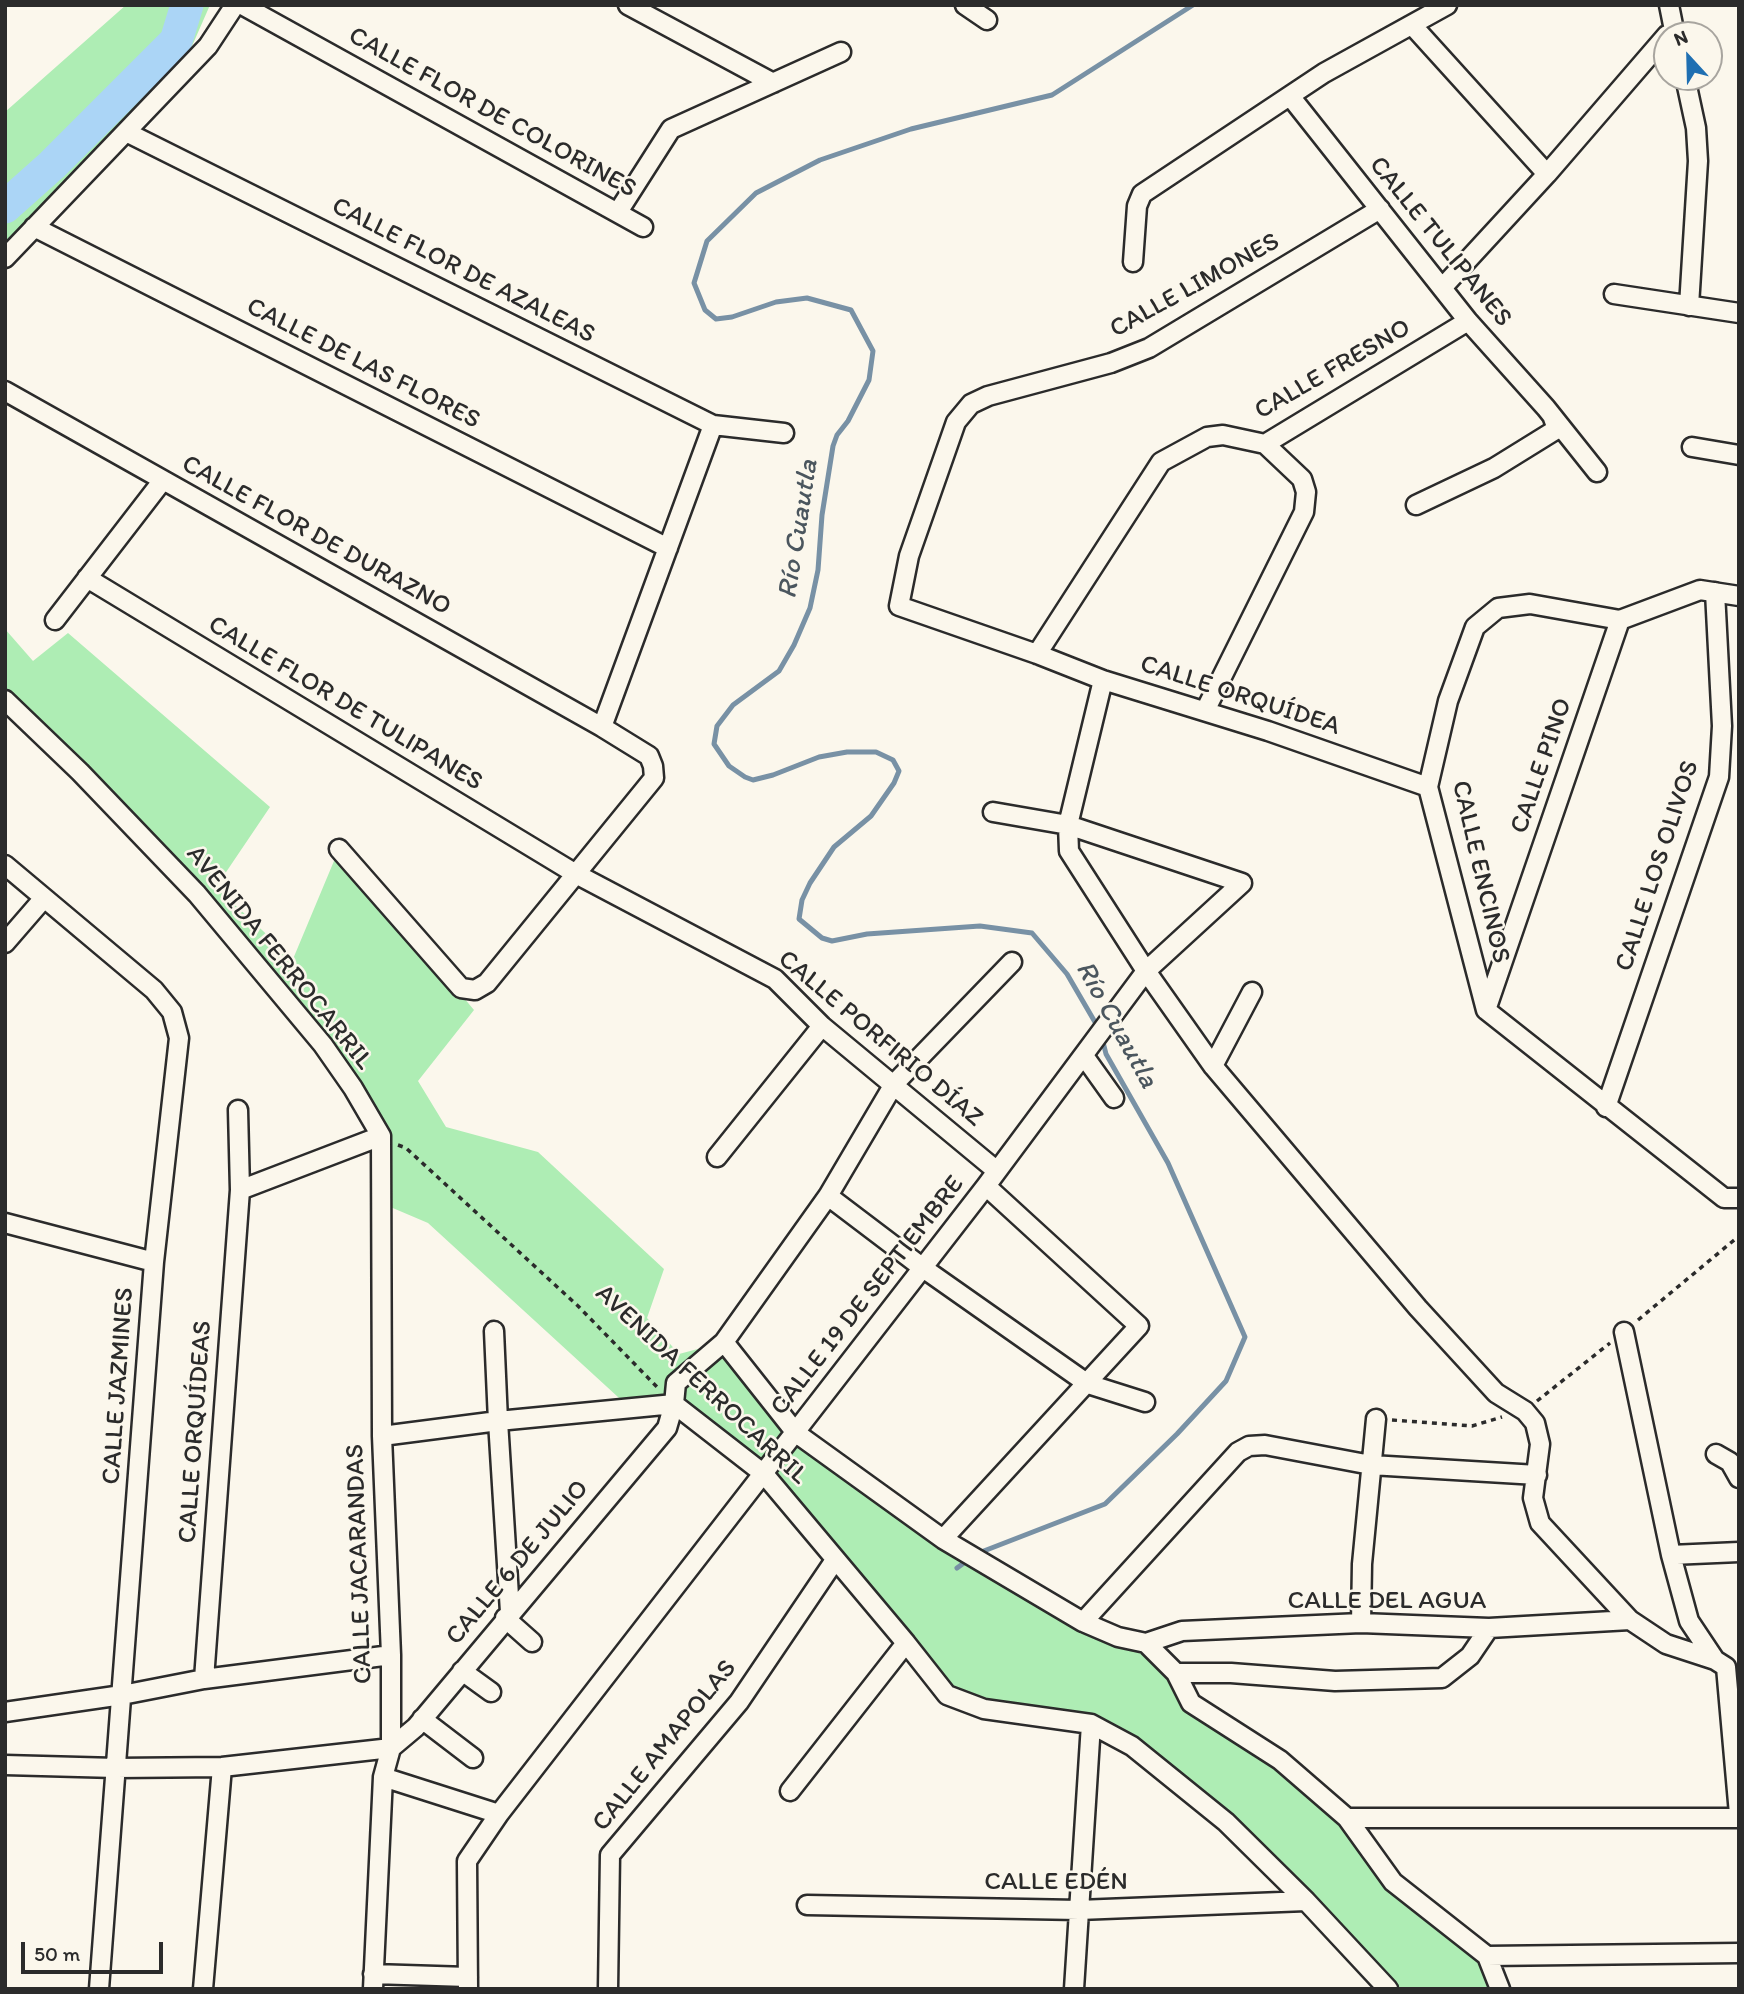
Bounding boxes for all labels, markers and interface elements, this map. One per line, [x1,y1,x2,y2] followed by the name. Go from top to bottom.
[343,21,641,205] street label: CALLE FLOR DE COLORINES
[1653,21,1723,91] north arrow
[1670,25,1691,51] text: N
[1362,151,1518,333] street label: CALLE TULIPANES
[326,191,600,351] street label: CALLE FLOR DE AZALEAS
[1105,226,1285,346] street label: CALLE LIMONES
[241,291,485,437] street label: CALLE DE LAS FLORES
[1250,313,1416,427] street label: CALLE FRESNO
[176,449,456,623] street label: CALLE FLOR DE DURAZNO
[771,457,827,601] water label: Río Cuautla
[202,610,488,798] street label: CALLE FLOR DE TULIPANES
[1136,649,1344,743] street label: CALLE ORQUÍDEA
[1504,694,1580,838] street label: CALLE PINO
[1609,757,1707,975] street label: CALLE LOS OLIVOS
[1444,778,1516,966] street label: CALLE ENCINOS
[179,840,379,1076] street label: AVENIDA FERROCARRIL
[771,944,989,1134] street label: CALLE PORFIRIO DÍAZ
[1067,955,1165,1095] water label: Río Cuautla
[765,1170,971,1422] street label: CALLE 19 DE SEPTIEMBRE
[588,1278,814,1492] street label: AVENIDA FERROCARRIL
[97,1286,141,1486] street label: CALLE JAZMINES
[173,1320,219,1544] street label: CALLE ORQUÍDEAS
[340,1443,380,1685] street label: CALLE JACARANDAS
[440,1474,596,1652] street label: CALLE 6 DE JULIO
[1288,1585,1486,1617] street label: CALLE DEL AGUA
[586,1654,744,1838] street label: CALLE AMAPOLAS
[984,1866,1128,1898] street label: CALLE EDÉN
[24,1927,166,1971] scale bar
[34,1941,80,1966] text: 50 m

